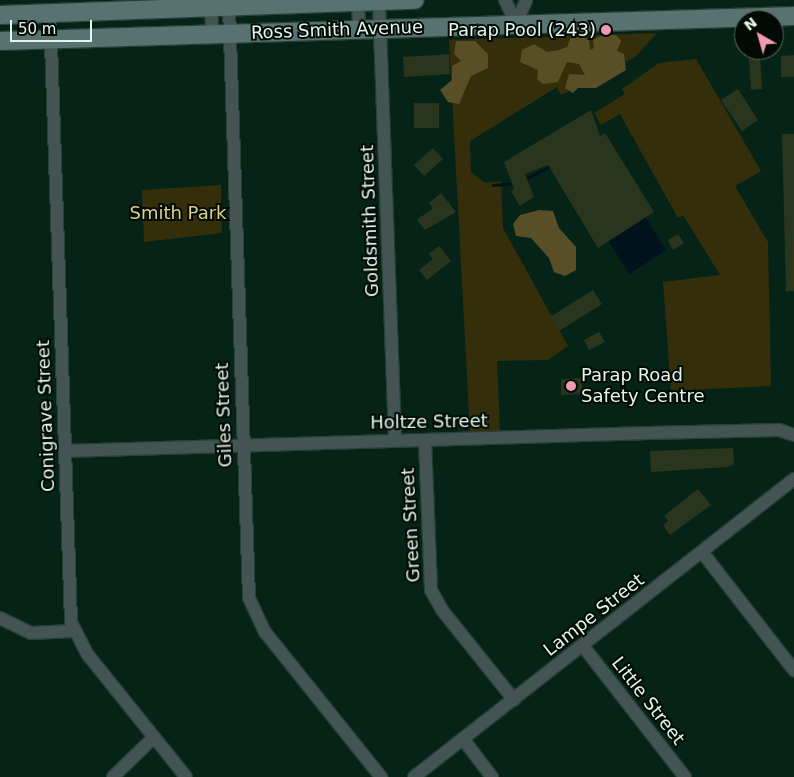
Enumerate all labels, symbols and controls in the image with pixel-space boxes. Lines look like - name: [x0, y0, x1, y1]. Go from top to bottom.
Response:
- scale bar: [12, 10, 95, 42]
- north arrow: [734, 10, 784, 60]
- text: N: [741, 14, 760, 34]
- street label: Ross Smith Avenue: [251, 16, 423, 44]
- place label: Parap Pool (243): [448, 19, 596, 41]
- text: 50 m: [18, 20, 56, 38]
- marker: Parap Pool (243): [600, 24, 612, 36]
- street label: Goldsmith Street: [357, 145, 383, 297]
- park label: Smith Park: [129, 202, 227, 224]
- street label: Conigrave Street: [33, 340, 59, 492]
- street label: Giles Street: [211, 362, 237, 468]
- place label: Parap Road Safety Centre: [581, 365, 704, 408]
- marker: Parap Road Safety Centre: [565, 380, 577, 392]
- street label: Holtze Street: [370, 410, 488, 434]
- street label: Green Street: [397, 467, 425, 583]
- street label: Lampe Street: [539, 569, 649, 661]
- street label: Little Street: [607, 653, 689, 749]

